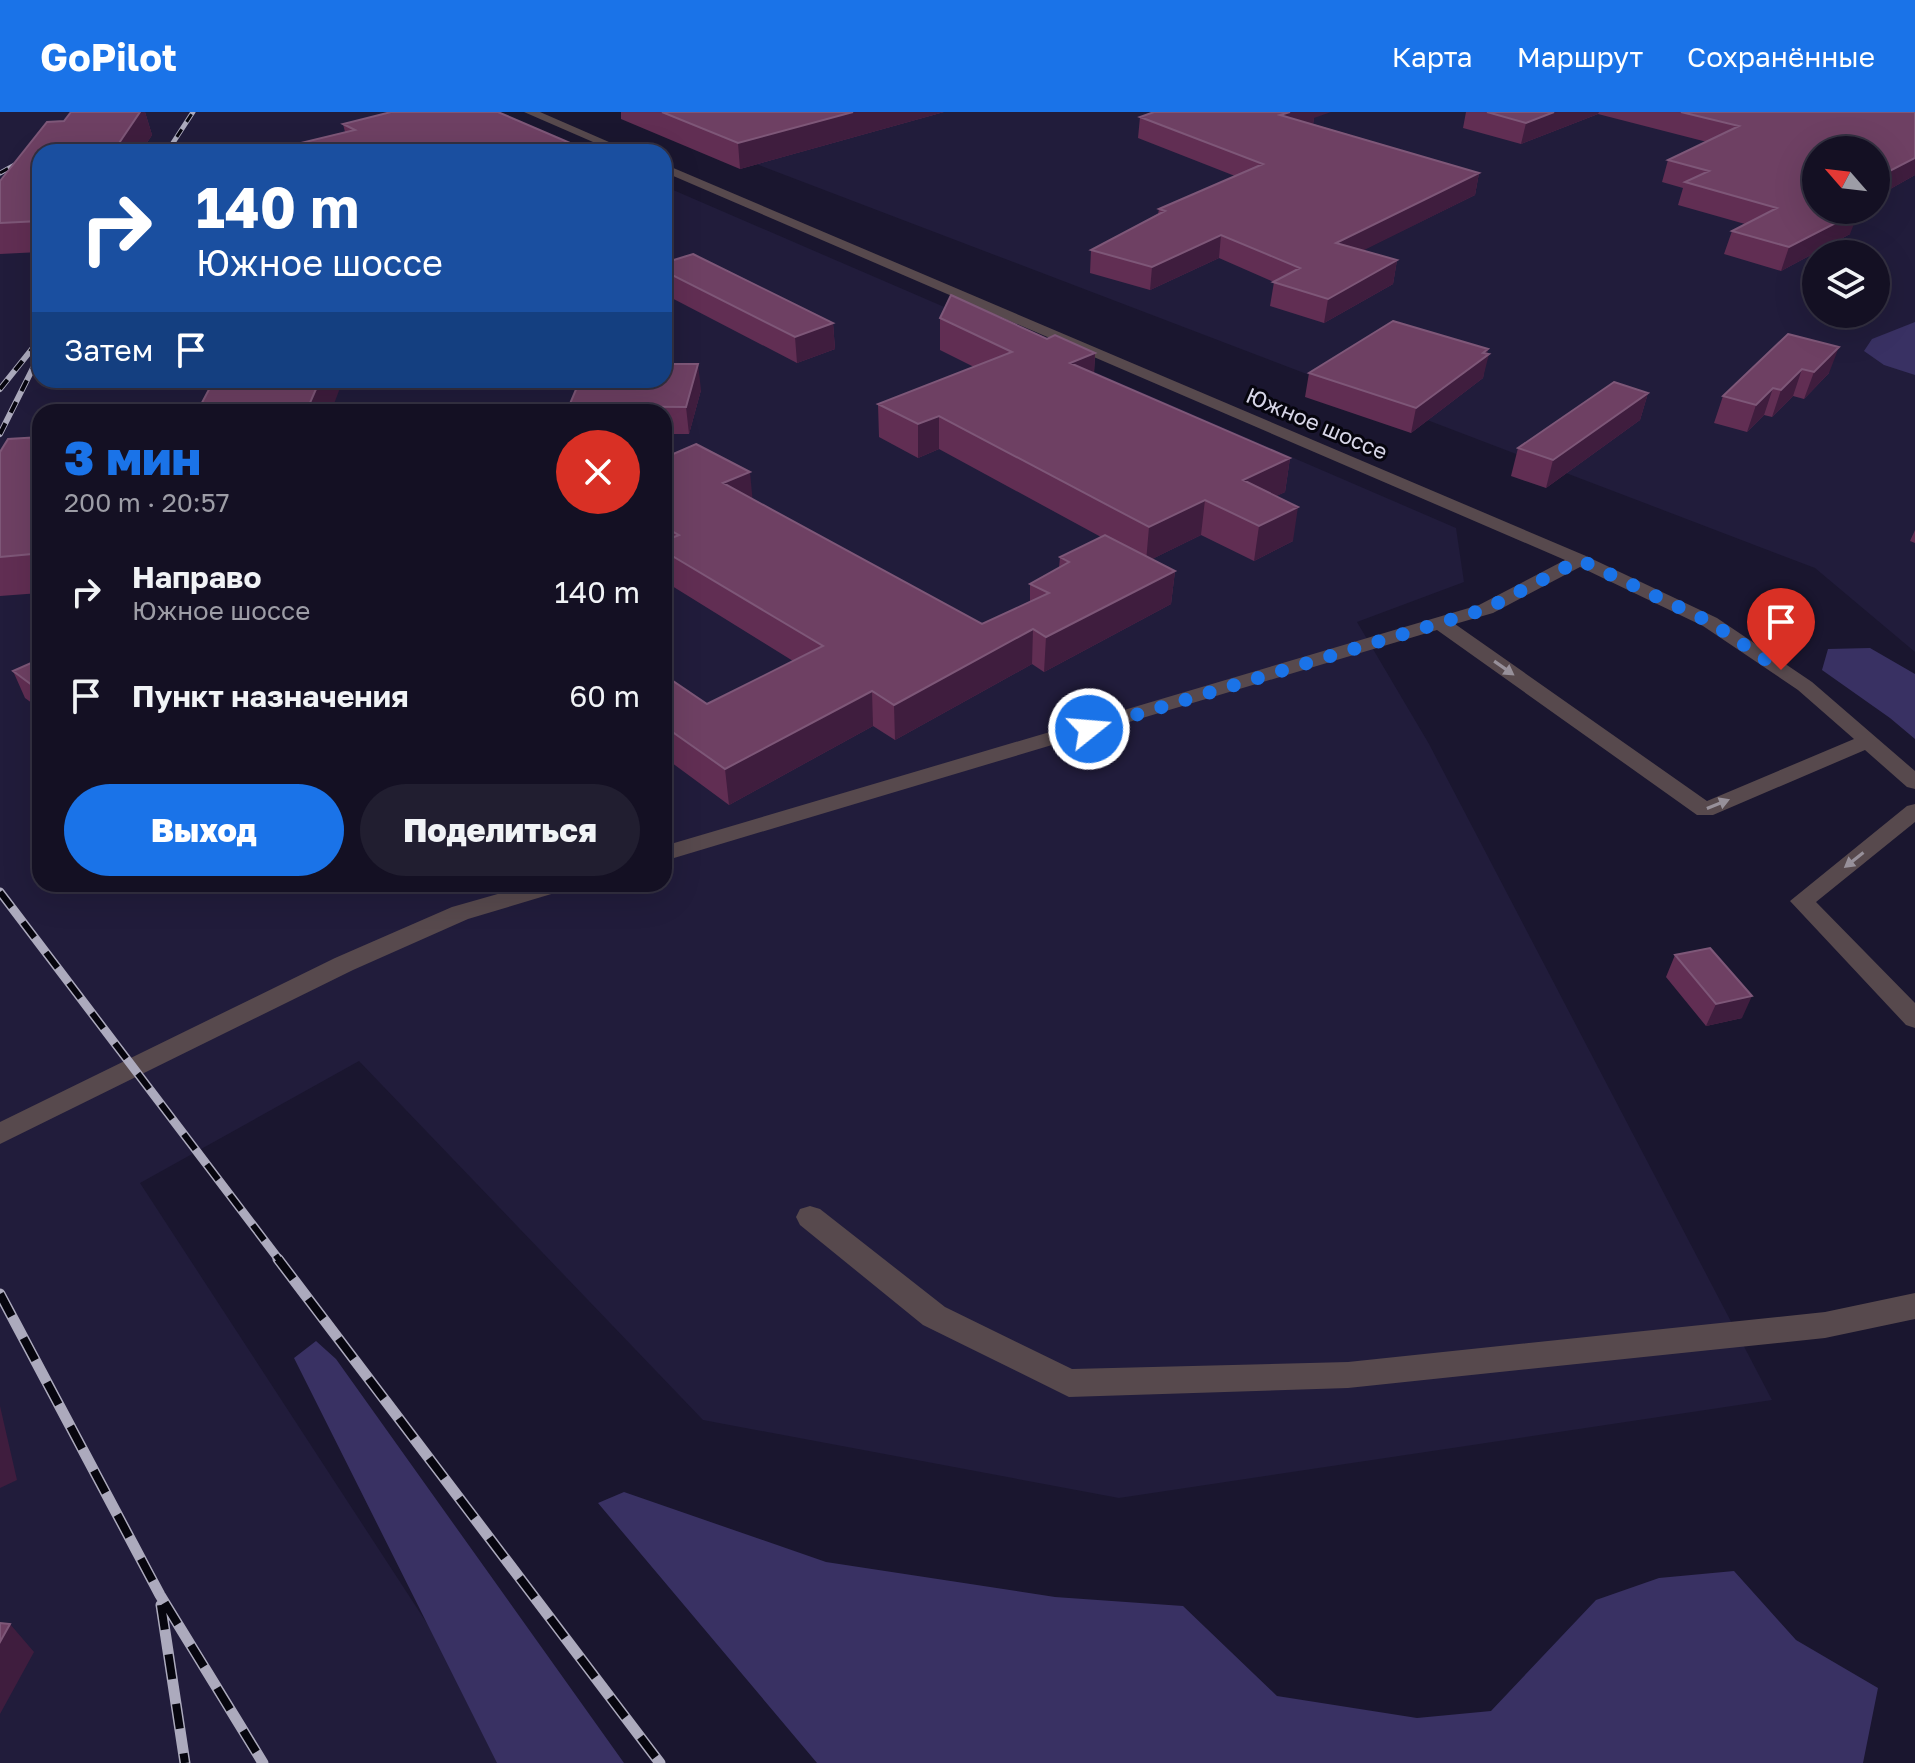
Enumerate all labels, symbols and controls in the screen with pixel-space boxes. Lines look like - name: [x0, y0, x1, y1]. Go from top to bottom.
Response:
- text: GoPilot: [40, 34, 177, 79]
- text: Карта: [1392, 40, 1473, 73]
- text: Маршрут: [1517, 40, 1643, 73]
- text: Сохранённые: [1687, 40, 1875, 73]
- north arrow: [1802, 136, 1890, 224]
- map controls: [1802, 136, 1890, 328]
- text: 140 m: [196, 173, 359, 240]
- icon: right: [64, 176, 168, 280]
- button: layers: [1802, 240, 1890, 328]
- text: Южное шоссе: [196, 241, 443, 284]
- icon: arrive: [169, 328, 213, 372]
- text: Затем: [64, 332, 153, 368]
- street label: Южное шоссе: [1242, 381, 1392, 465]
- text: 3 мин: [64, 428, 201, 486]
- button: close: [556, 430, 640, 514]
- text: 200 m · 20:57: [64, 487, 230, 518]
- text: Направо: [132, 559, 261, 595]
- icon: right: [64, 570, 108, 614]
- text: 140 m: [555, 574, 640, 610]
- pin: [1747, 588, 1815, 670]
- text: Южное шоссе: [132, 595, 310, 626]
- icon: arrive: [1759, 600, 1803, 644]
- one-way arrow: [1493, 660, 1514, 675]
- icon: arrive: [64, 674, 108, 718]
- text: Пункт назначения: [132, 678, 409, 714]
- text: 60 m: [569, 678, 640, 714]
- position arrow: [1047, 687, 1131, 771]
- button: Выход: [64, 784, 344, 876]
- button: Поделиться: [360, 784, 640, 876]
- one-way arrow: [1706, 797, 1730, 810]
- one-way arrow: [1844, 851, 1864, 867]

